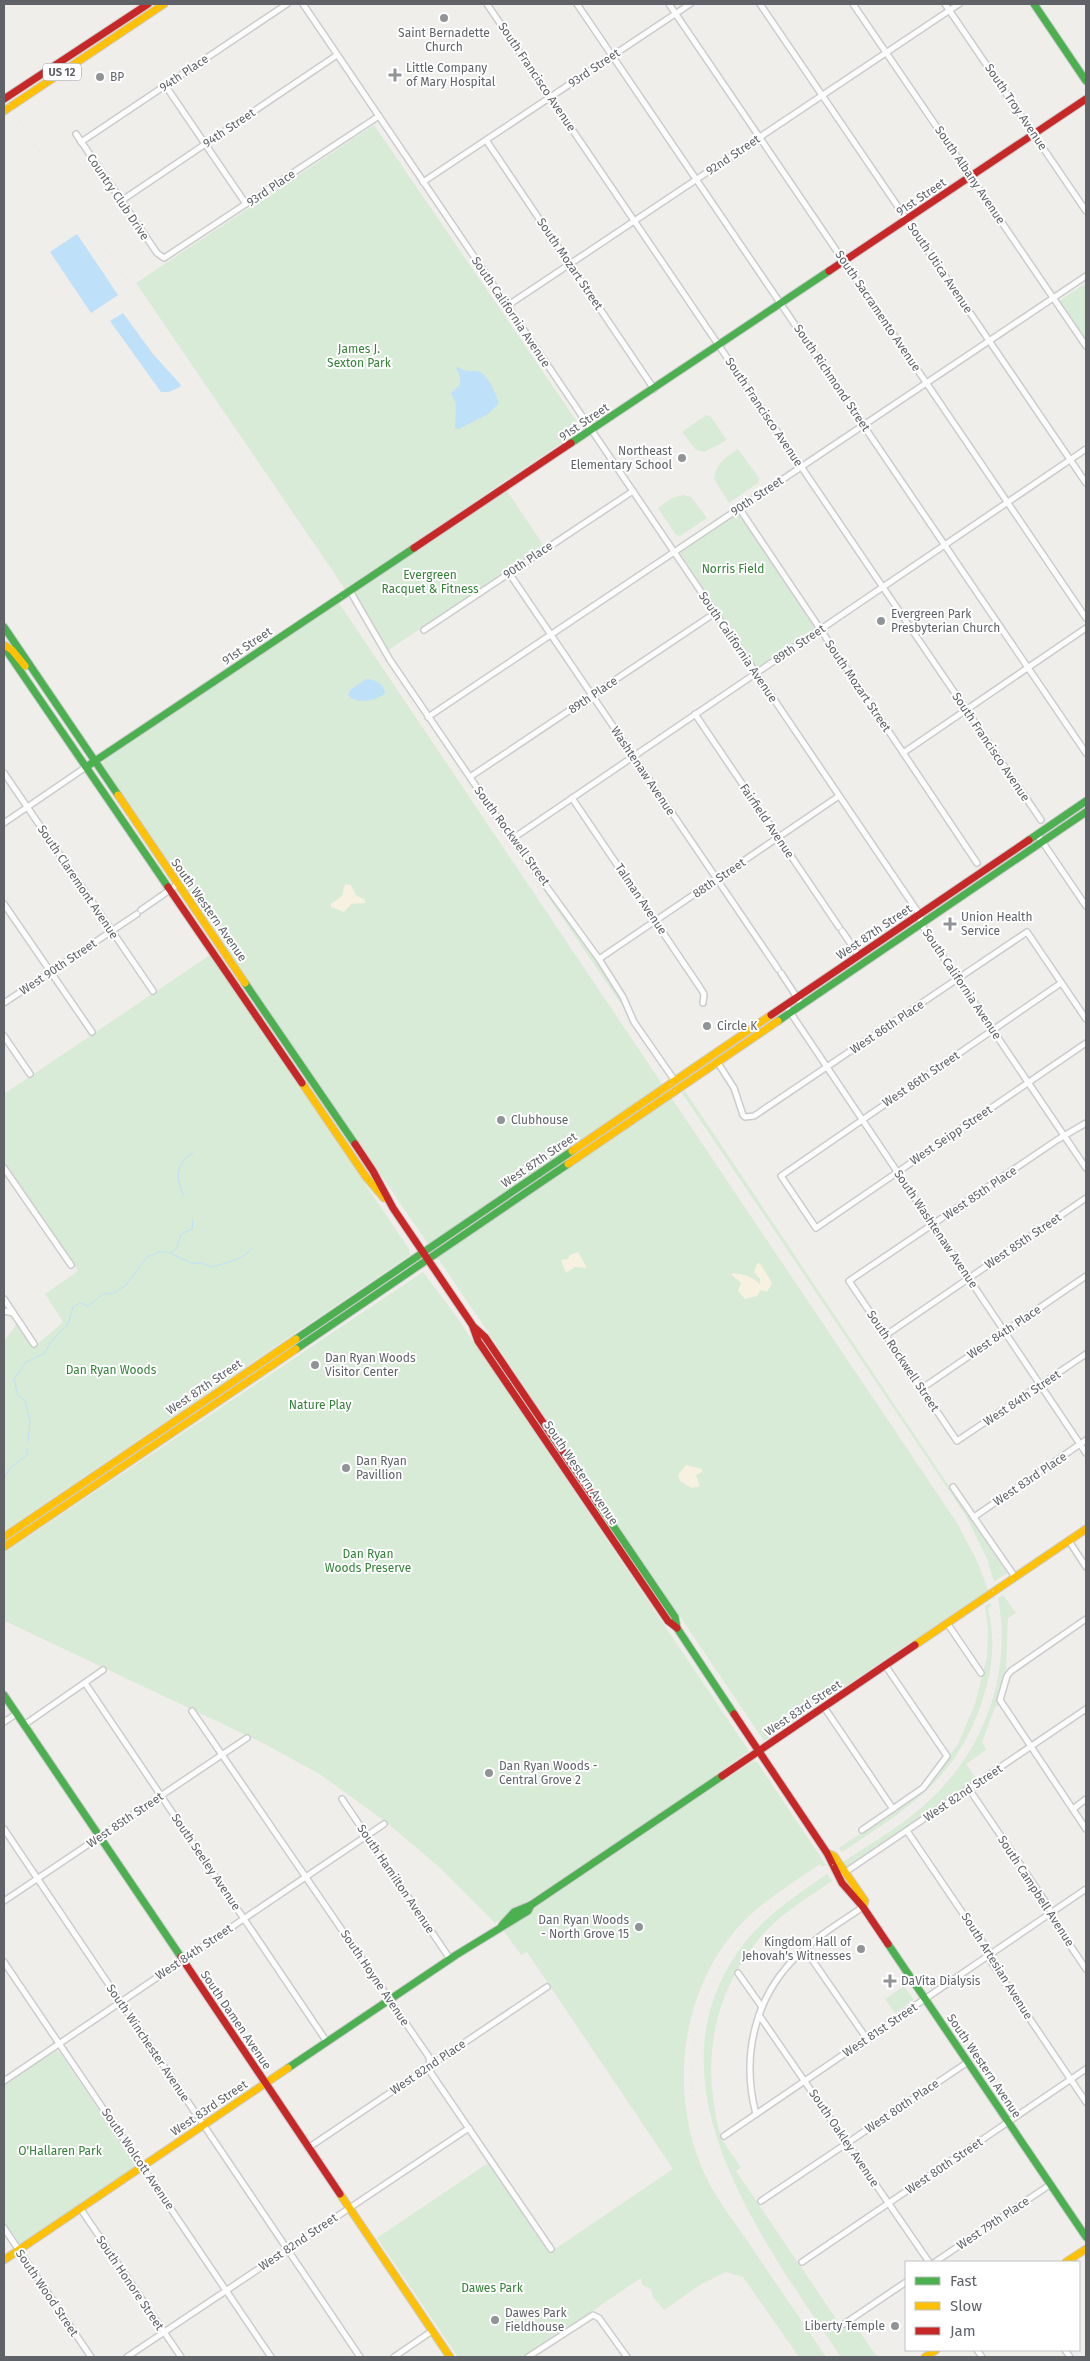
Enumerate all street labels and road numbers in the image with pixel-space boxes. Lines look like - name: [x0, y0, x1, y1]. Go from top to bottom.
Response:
- street label: South Francisco Avenue: [495, 20, 579, 134]
- street label: 93rd Street: [566, 45, 623, 90]
- street label: 94th Place: [157, 52, 211, 94]
- street label: South Troy Avenue: [982, 61, 1050, 153]
- road number: US 12: [43, 64, 81, 80]
- street label: 94th Street: [200, 105, 258, 150]
- street label: South Albany Avenue: [932, 123, 1008, 227]
- street label: 92nd Street: [703, 132, 763, 178]
- street label: Country Club Drive: [84, 151, 152, 243]
- street label: 93rd Place: [244, 167, 298, 209]
- street label: 91st Street: [893, 175, 949, 219]
- street label: South Mozart Street: [534, 215, 606, 313]
- street label: South Utica Avenue: [905, 220, 975, 316]
- street label: South Sacramento Avenue: [832, 248, 924, 374]
- street label: South California Avenue: [469, 254, 553, 370]
- street label: South Richmond Street: [791, 322, 873, 435]
- street label: South Francisco Avenue: [722, 355, 806, 469]
- street label: 91st Street: [556, 400, 612, 444]
- street label: 90th Street: [728, 473, 786, 519]
- street label: 90th Place: [501, 538, 555, 582]
- street label: South California Avenue: [696, 589, 780, 705]
- street label: 89th Street: [770, 621, 828, 667]
- street label: 91st Street: [219, 624, 275, 668]
- street label: South Mozart Street: [822, 637, 894, 735]
- street label: 89th Place: [566, 674, 620, 716]
- street label: South Francisco Avenue: [949, 690, 1033, 804]
- street label: Washtenaw Avenue: [608, 724, 678, 818]
- street label: Fairfield Avenue: [737, 781, 797, 861]
- street label: South Rockwell Street: [471, 784, 553, 889]
- street label: South Claremont Avenue: [35, 822, 121, 942]
- street label: 88th Street: [690, 855, 748, 901]
- street label: South Western Avenue: [168, 856, 250, 964]
- street label: Talman Avenue: [612, 861, 670, 937]
- street label: West 87th Street: [833, 901, 915, 962]
- street label: South California Avenue: [920, 926, 1004, 1042]
- street label: West 90th Street: [17, 936, 100, 998]
- street label: West 86th Place: [847, 997, 927, 1057]
- street label: West 86th Street: [880, 1048, 963, 1110]
- street label: West Seipp Street: [907, 1102, 995, 1168]
- street label: West 87th Street: [498, 1129, 580, 1190]
- street label: West 85th Place: [941, 1163, 1019, 1223]
- street label: South Washtenaw Avenue: [891, 1167, 981, 1291]
- street label: West 85th Street: [982, 1210, 1064, 1272]
- street label: West 84th Place: [964, 1302, 1044, 1362]
- street label: South Rockwell Street: [864, 1308, 942, 1415]
- street label: West 87th Street: [163, 1356, 245, 1417]
- street label: West 84th Street: [981, 1367, 1064, 1429]
- street label: South Western Avenue: [541, 1418, 621, 1528]
- street label: West 83rd Place: [991, 1449, 1069, 1509]
- street label: West 83rd Street: [762, 1677, 844, 1739]
- street label: West 82nd Street: [921, 1761, 1006, 1824]
- street label: West 85th Street: [84, 1789, 166, 1851]
- street label: South Seeley Avenue: [168, 1811, 244, 1913]
- street label: South Hamilton Avenue: [354, 1822, 438, 1936]
- street label: South Campbell Avenue: [995, 1833, 1077, 1949]
- street label: South Artesian Avenue: [959, 1910, 1035, 2022]
- street label: West 84th Street: [153, 1921, 236, 1983]
- street label: South Hoyne Avenue: [338, 1927, 412, 2029]
- street label: South Damen Avenue: [198, 1968, 274, 2072]
- street label: South Winchester Avenue: [103, 1982, 193, 2104]
- street label: West 81st Street: [840, 2000, 920, 2060]
- street label: South Western Avenue: [944, 2011, 1024, 2121]
- street label: West 82nd Place: [388, 2037, 468, 2097]
- street label: West 80th Place: [862, 2076, 942, 2136]
- street label: West 83rd Street: [168, 2077, 250, 2139]
- street label: South Oakley Avenue: [806, 2087, 882, 2189]
- street label: South Wolcott Avenue: [99, 2106, 177, 2212]
- street label: West 80th Street: [903, 2135, 986, 2197]
- street label: West 79th Place: [954, 2194, 1032, 2252]
- street label: West 82nd Street: [256, 2210, 341, 2273]
- street label: South Honore Street: [93, 2233, 167, 2333]
- street label: South Wood Street: [13, 2247, 82, 2340]

